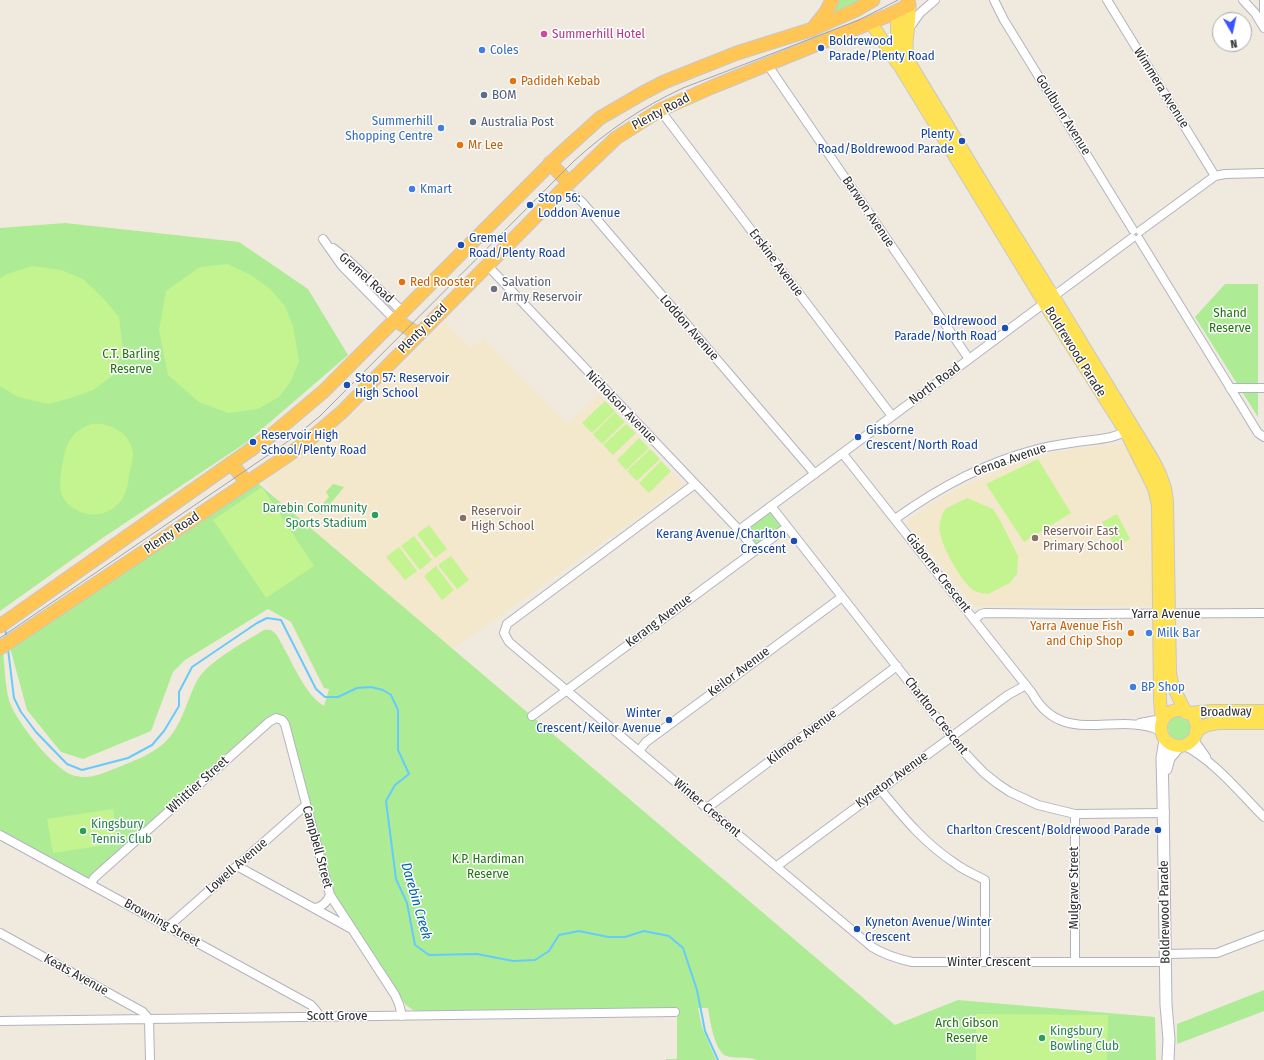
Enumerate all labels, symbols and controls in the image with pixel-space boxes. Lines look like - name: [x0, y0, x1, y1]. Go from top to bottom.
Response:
- north arrow: [1212, 12, 1252, 52]
- place label: Summerhill Hotel: [552, 26, 645, 42]
- marker: Summerhill Hotel: [539, 29, 549, 39]
- place label: Boldrewood Parade/Plenty Road: [829, 33, 935, 64]
- text: N: [1230, 36, 1238, 50]
- place label: Coles: [490, 42, 519, 58]
- marker: Boldrewood Parade/Plenty Road: [816, 43, 826, 53]
- marker: Coles: [477, 45, 487, 55]
- street label: Wimmera Avenue: [1130, 45, 1192, 131]
- street label: Goulburn Avenue: [1032, 72, 1094, 158]
- place label: Padideh Kebab: [521, 73, 600, 89]
- marker: Padideh Kebab: [508, 76, 518, 86]
- place label: BOM: [492, 87, 516, 103]
- marker: BOM: [479, 90, 489, 100]
- street label: Plenty Road: [629, 90, 693, 134]
- place label: Summerhill Shopping Centre: [345, 113, 433, 144]
- place label: Australia Post: [481, 114, 554, 130]
- marker: Australia Post: [468, 117, 478, 127]
- marker: Summerhill Shopping Centre: [436, 123, 446, 133]
- place label: Plenty Road/Boldrewood Parade: [817, 126, 954, 157]
- marker: Plenty Road/Boldrewood Parade: [957, 136, 967, 146]
- place label: Mr Lee: [468, 137, 503, 153]
- marker: Mr Lee: [455, 140, 465, 150]
- street label: Barwon Avenue: [839, 174, 897, 250]
- place label: Kmart: [420, 181, 452, 197]
- marker: Kmart: [407, 184, 417, 194]
- place label: Stop 56: Loddon Avenue: [538, 190, 620, 221]
- marker: Stop 56: Loddon Avenue: [525, 200, 535, 210]
- street label: Erskine Avenue: [746, 226, 806, 300]
- place label: Gremel Road/Plenty Road: [469, 230, 565, 261]
- marker: Gremel Road/Plenty Road: [456, 240, 466, 250]
- street label: Gremel Road: [336, 249, 396, 307]
- place label: Red Rooster: [410, 274, 474, 290]
- place label: Salvation Army Reservoir: [502, 274, 582, 305]
- marker: Red Rooster: [397, 277, 407, 287]
- marker: Salvation Army Reservoir: [489, 284, 499, 294]
- street label: Loddon Avenue: [656, 292, 722, 364]
- street label: Plenty Road: [395, 301, 451, 357]
- street label: Boldrewood Parade: [1041, 304, 1109, 400]
- park label: Shand Reserve: [1209, 305, 1251, 336]
- place label: Boldrewood Parade/North Road: [894, 313, 997, 344]
- marker: Boldrewood Parade/North Road: [1000, 323, 1010, 333]
- park label: C.T. Barling Reserve: [102, 346, 160, 377]
- street label: North Road: [906, 360, 964, 408]
- street label: Nicholson Avenue: [582, 367, 660, 447]
- place label: Stop 57: Reservoir High School: [355, 370, 449, 401]
- marker: Stop 57: Reservoir High School: [342, 380, 352, 390]
- place label: Gisborne Crescent/North Road: [866, 422, 978, 453]
- place label: Reservoir High School/Plenty Road: [261, 427, 366, 458]
- marker: Gisborne Crescent/North Road: [853, 432, 863, 442]
- marker: Reservoir High School/Plenty Road: [248, 437, 258, 447]
- street label: Genoa Avenue: [972, 440, 1048, 480]
- place label: Darebin Community Sports Stadium: [262, 500, 367, 531]
- place label: Reservoir High School: [471, 503, 534, 534]
- street label: Plenty Road: [141, 509, 203, 557]
- marker: Darebin Community Sports Stadium: [370, 510, 380, 520]
- marker: Reservoir High School: [458, 513, 468, 523]
- place label: Reservoir East Primary School: [1043, 523, 1123, 554]
- place label: Kerang Avenue/Charlton Crescent: [656, 526, 786, 557]
- street label: Gisborne Crescent: [902, 530, 974, 616]
- marker: Reservoir East Primary School: [1030, 533, 1040, 543]
- marker: Kerang Avenue/Charlton Crescent: [789, 536, 799, 546]
- street label: Kerang Avenue: [623, 591, 695, 651]
- street label: Yarra Avenue: [1132, 606, 1200, 622]
- place label: Yarra Avenue Fish and Chip Shop: [1030, 618, 1123, 649]
- place label: Milk Bar: [1157, 625, 1200, 641]
- marker: Yarra Avenue Fish and Chip Shop: [1126, 628, 1136, 638]
- marker: Milk Bar: [1144, 628, 1154, 638]
- street label: Keilor Avenue: [705, 644, 773, 700]
- street label: Charlton Crescent: [901, 674, 971, 758]
- place label: BP Shop: [1141, 679, 1185, 695]
- marker: BP Shop: [1128, 682, 1138, 692]
- street label: Broadway: [1200, 704, 1252, 720]
- place label: Winter Crescent/Keilor Avenue: [536, 705, 661, 736]
- street label: Kilmore Avenue: [764, 706, 840, 768]
- marker: Winter Crescent/Keilor Avenue: [664, 715, 674, 725]
- street label: Kyneton Avenue: [853, 749, 931, 811]
- street label: Whittier Street: [164, 753, 232, 817]
- street label: Winter Crescent: [670, 775, 744, 841]
- street label: Campbell Street: [298, 804, 336, 890]
- place label: Kingsbury Tennis Club: [91, 816, 152, 847]
- place label: Charlton Crescent/Boldrewood Parade: [947, 822, 1150, 838]
- marker: Charlton Crescent/Boldrewood Parade: [1153, 825, 1163, 835]
- marker: Kingsbury Tennis Club: [78, 826, 88, 836]
- street label: Lowell Avenue: [203, 835, 271, 897]
- street label: Mulgrave Street: [1066, 846, 1082, 930]
- park label: K.P. Hardiman Reserve: [452, 851, 524, 882]
- water label: Darebin Creek: [397, 860, 435, 942]
- street label: Boldrewood Parade: [1156, 860, 1174, 964]
- street label: Browning Street: [121, 896, 203, 950]
- place label: Kyneton Avenue/Winter Crescent: [865, 914, 992, 945]
- marker: Kyneton Avenue/Winter Crescent: [852, 924, 862, 934]
- street label: Keats Avenue: [41, 951, 111, 999]
- street label: Winter Crescent: [947, 954, 1031, 970]
- street label: Scott Grove: [307, 1008, 367, 1024]
- park label: Arch Gibson Reserve: [935, 1015, 999, 1046]
- place label: Kingsbury Bowling Club: [1050, 1023, 1119, 1054]
- marker: Kingsbury Bowling Club: [1037, 1033, 1047, 1043]

